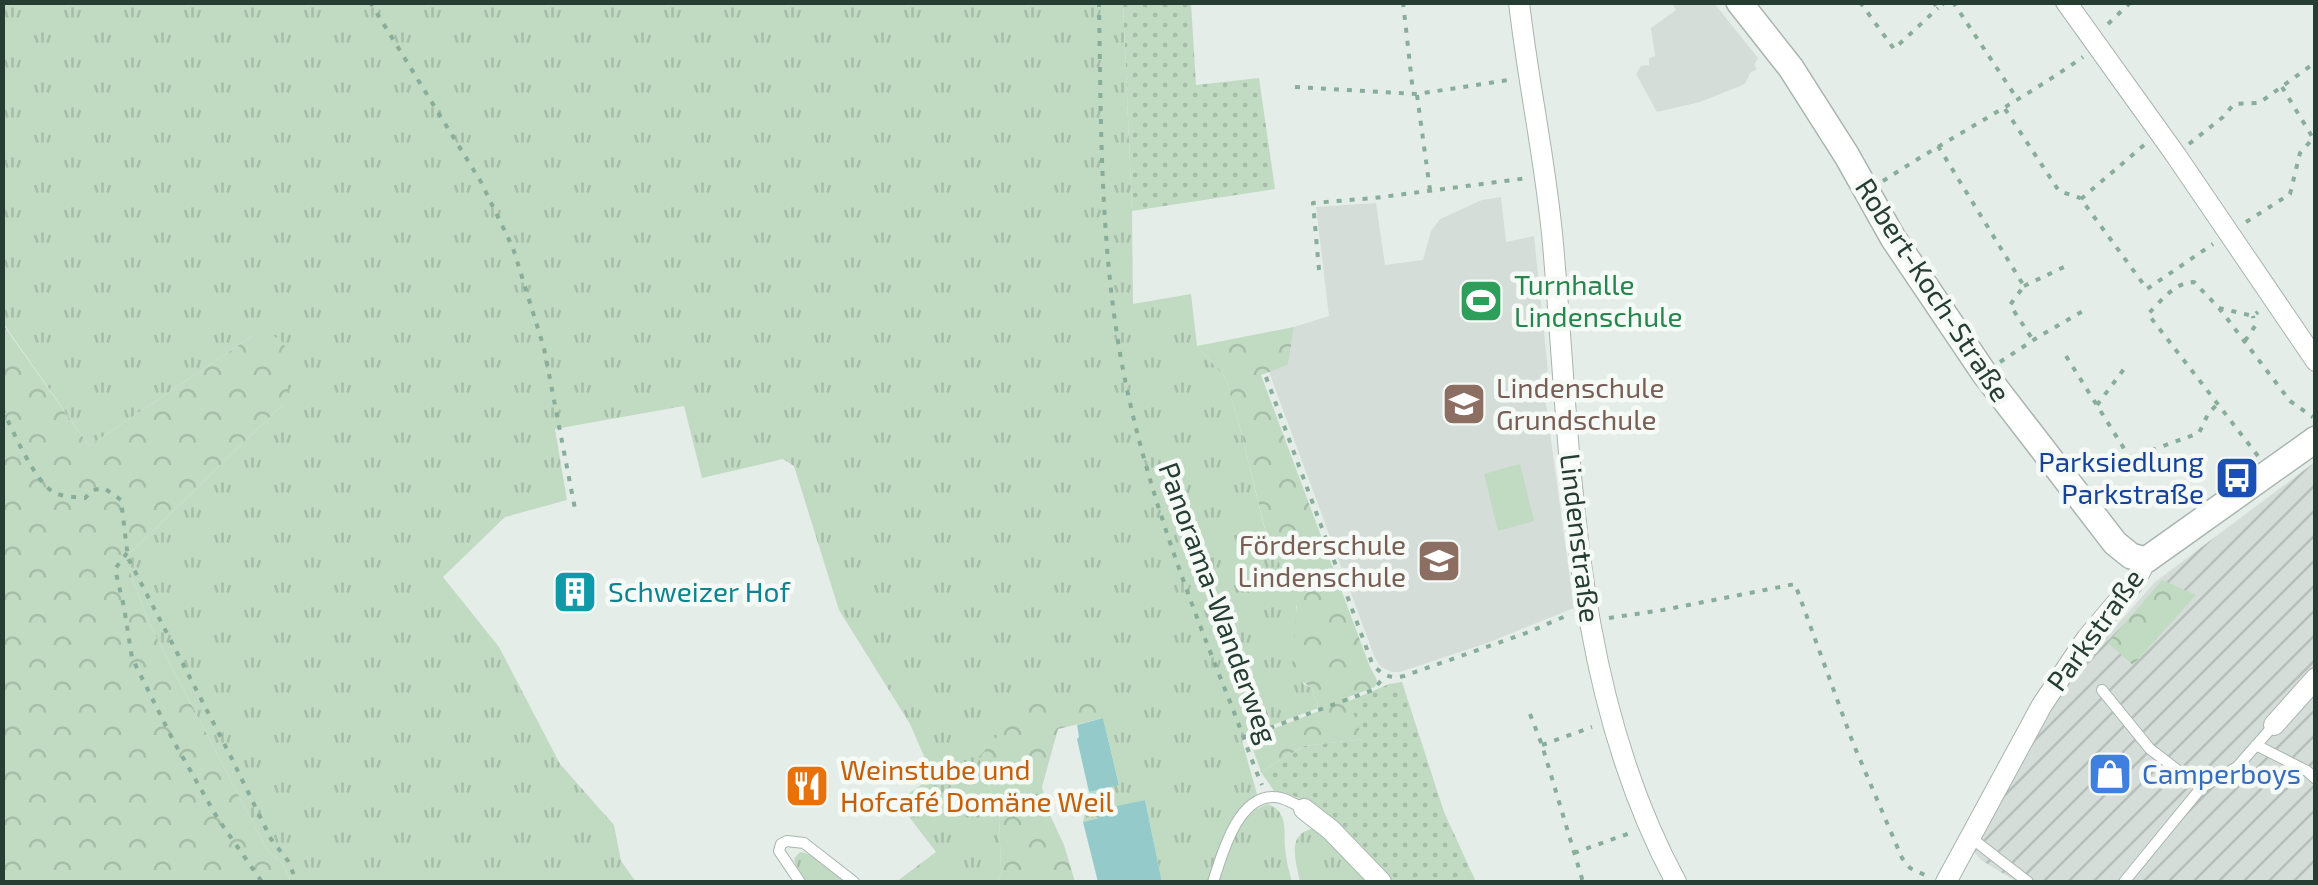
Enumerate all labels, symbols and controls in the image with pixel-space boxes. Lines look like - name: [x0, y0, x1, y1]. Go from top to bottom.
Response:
- street label: Robert-Koch-Straße: [1849, 171, 2019, 408]
- place label: Turnhalle Lindenschule: [1514, 267, 1682, 333]
- sports icon: Turnhalle Lindenschule: [1458, 278, 1504, 324]
- place label: Lindenschule Grundschule: [1496, 370, 1664, 436]
- school or university icon: Lindenschule Grundschule: [1441, 381, 1487, 427]
- place label: Parksiedlung Parkstraße: [2038, 444, 2204, 510]
- street label: Lindenstraße: [1554, 451, 1608, 625]
- bus stop icon: Parksiedlung Parkstraße: [2214, 455, 2260, 501]
- street label: Panorama-Wanderweg: [1152, 458, 1286, 748]
- place label: Förderschule Lindenschule: [1238, 527, 1406, 593]
- school or university icon: Förderschule Lindenschule: [1416, 538, 1462, 584]
- street label: Parkstraße: [2038, 562, 2150, 697]
- building icon: Schweizer Hof: [552, 569, 598, 615]
- place label: Schweizer Hof: [608, 574, 791, 608]
- shop icon: Camperboys: [2087, 751, 2133, 797]
- place label: Weinstube und Hofcafé Domäne Weil: [840, 752, 1114, 818]
- place label: Camperboys: [2142, 756, 2301, 790]
- restaurant icon: Weinstube und Hofcafé Domäne Weil: [784, 763, 830, 809]

